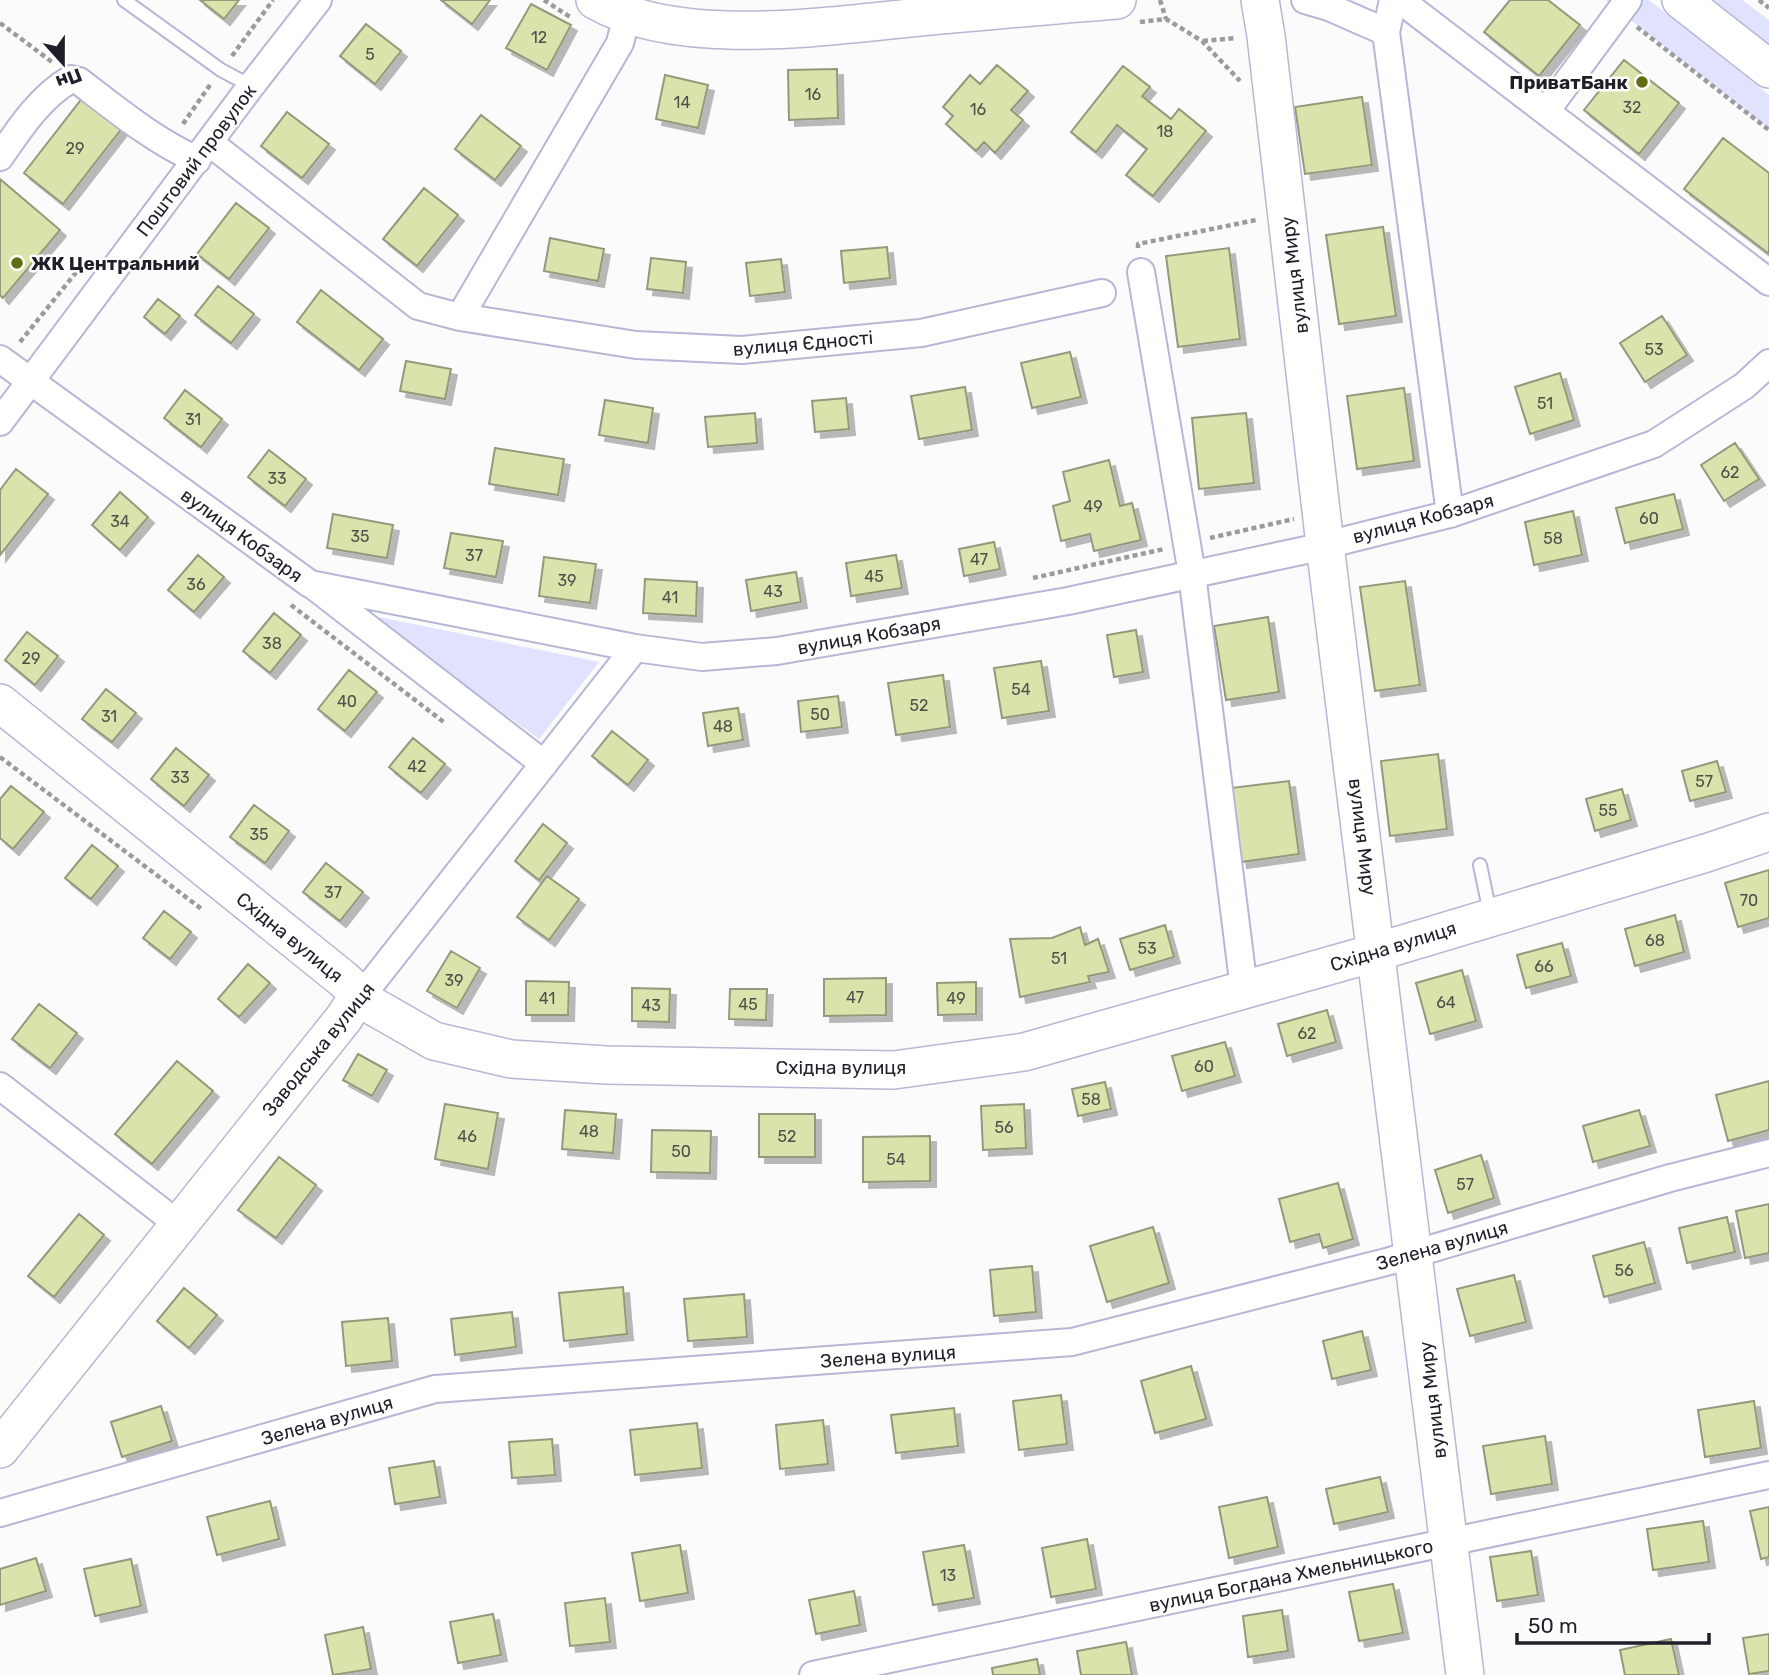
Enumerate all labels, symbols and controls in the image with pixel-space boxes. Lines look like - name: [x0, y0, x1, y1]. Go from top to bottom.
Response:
- north arrow: [28, 28, 98, 98]
- house number: 12: [531, 28, 547, 47]
- house number: 5: [365, 45, 375, 64]
- text: Пн: [53, 63, 85, 94]
- place label: ПриватБанк: [1509, 71, 1628, 94]
- marker: ПриватБанк: [1634, 74, 1650, 90]
- street label: Поштовий провулок: [132, 80, 261, 241]
- house number: 16: [805, 85, 822, 104]
- house number: 14: [674, 93, 690, 112]
- house number: 32: [1622, 98, 1642, 117]
- house number: 16: [970, 100, 987, 119]
- house number: 18: [1156, 122, 1174, 141]
- house number: 29: [66, 139, 84, 158]
- street label: вулиця Миру: [1276, 215, 1313, 335]
- place label: ЖК Центральний: [31, 252, 199, 275]
- marker: ЖК Центральний: [9, 255, 25, 271]
- street label: вулиця Єдності: [732, 326, 874, 361]
- house number: 53: [1644, 340, 1664, 359]
- house number: 51: [1537, 394, 1553, 413]
- house number: 31: [185, 410, 201, 429]
- house number: 62: [1720, 463, 1740, 482]
- house number: 33: [267, 469, 287, 488]
- street label: вулиця Кобзаря: [176, 483, 307, 587]
- street label: вулиця Кобзаря: [1350, 489, 1496, 548]
- house number: 49: [1083, 497, 1103, 516]
- house number: 60: [1639, 509, 1659, 528]
- house number: 34: [110, 512, 130, 531]
- house number: 35: [350, 527, 370, 546]
- house number: 58: [1543, 529, 1563, 548]
- house number: 37: [465, 546, 483, 565]
- house number: 47: [970, 550, 988, 569]
- house number: 45: [864, 567, 884, 586]
- house number: 39: [557, 571, 577, 590]
- house number: 36: [186, 575, 206, 594]
- house number: 43: [763, 582, 783, 601]
- house number: 41: [662, 588, 678, 607]
- street label: вулиця Кобзаря: [796, 612, 943, 659]
- house number: 38: [262, 634, 282, 653]
- house number: 29: [22, 649, 40, 668]
- house number: 54: [1011, 680, 1031, 699]
- house number: 40: [337, 692, 357, 711]
- house number: 52: [910, 696, 928, 715]
- house number: 50: [810, 705, 830, 724]
- house number: 31: [101, 707, 117, 726]
- house number: 48: [713, 717, 733, 736]
- house number: 42: [407, 757, 427, 776]
- house number: 33: [170, 768, 190, 787]
- house number: 57: [1695, 772, 1713, 791]
- street label: вулиця Миру: [1344, 777, 1381, 897]
- house number: 55: [1598, 801, 1618, 820]
- house number: 35: [249, 825, 269, 844]
- house number: 37: [324, 883, 342, 902]
- street label: Східна вулиця: [232, 887, 348, 987]
- house number: 70: [1740, 891, 1758, 910]
- street label: Східна вулиця: [1327, 916, 1459, 977]
- house number: 68: [1645, 931, 1665, 950]
- house number: 53: [1137, 939, 1157, 958]
- house number: 51: [1051, 949, 1067, 968]
- house number: 66: [1534, 957, 1554, 976]
- house number: 39: [444, 971, 464, 990]
- street label: Заводська вулиця: [257, 978, 379, 1121]
- house number: 47: [846, 988, 864, 1007]
- house number: 41: [539, 989, 555, 1008]
- house number: 49: [946, 989, 966, 1008]
- house number: 64: [1436, 993, 1456, 1012]
- house number: 45: [738, 995, 758, 1014]
- house number: 43: [641, 996, 661, 1015]
- house number: 62: [1297, 1024, 1317, 1043]
- street label: Східна вулиця: [776, 1056, 906, 1079]
- house number: 60: [1194, 1057, 1214, 1076]
- house number: 58: [1081, 1090, 1101, 1109]
- house number: 56: [994, 1118, 1014, 1137]
- house number: 48: [579, 1122, 599, 1141]
- house number: 46: [457, 1127, 477, 1146]
- house number: 52: [778, 1127, 796, 1146]
- house number: 50: [671, 1142, 691, 1161]
- house number: 54: [886, 1150, 906, 1169]
- house number: 57: [1456, 1175, 1474, 1194]
- street label: Зелена вулиця: [1374, 1216, 1511, 1275]
- house number: 56: [1614, 1261, 1634, 1280]
- street label: Зелена вулиця: [819, 1340, 957, 1373]
- street label: вулиця Миру: [1414, 1340, 1451, 1460]
- street label: Зелена вулиця: [259, 1391, 396, 1450]
- street label: вулиця Богдана Хмельницького: [1147, 1534, 1435, 1617]
- house number: 13: [940, 1566, 956, 1585]
- scale bar: [1517, 1602, 1710, 1646]
- text: 50 m: [1528, 1613, 1578, 1638]

